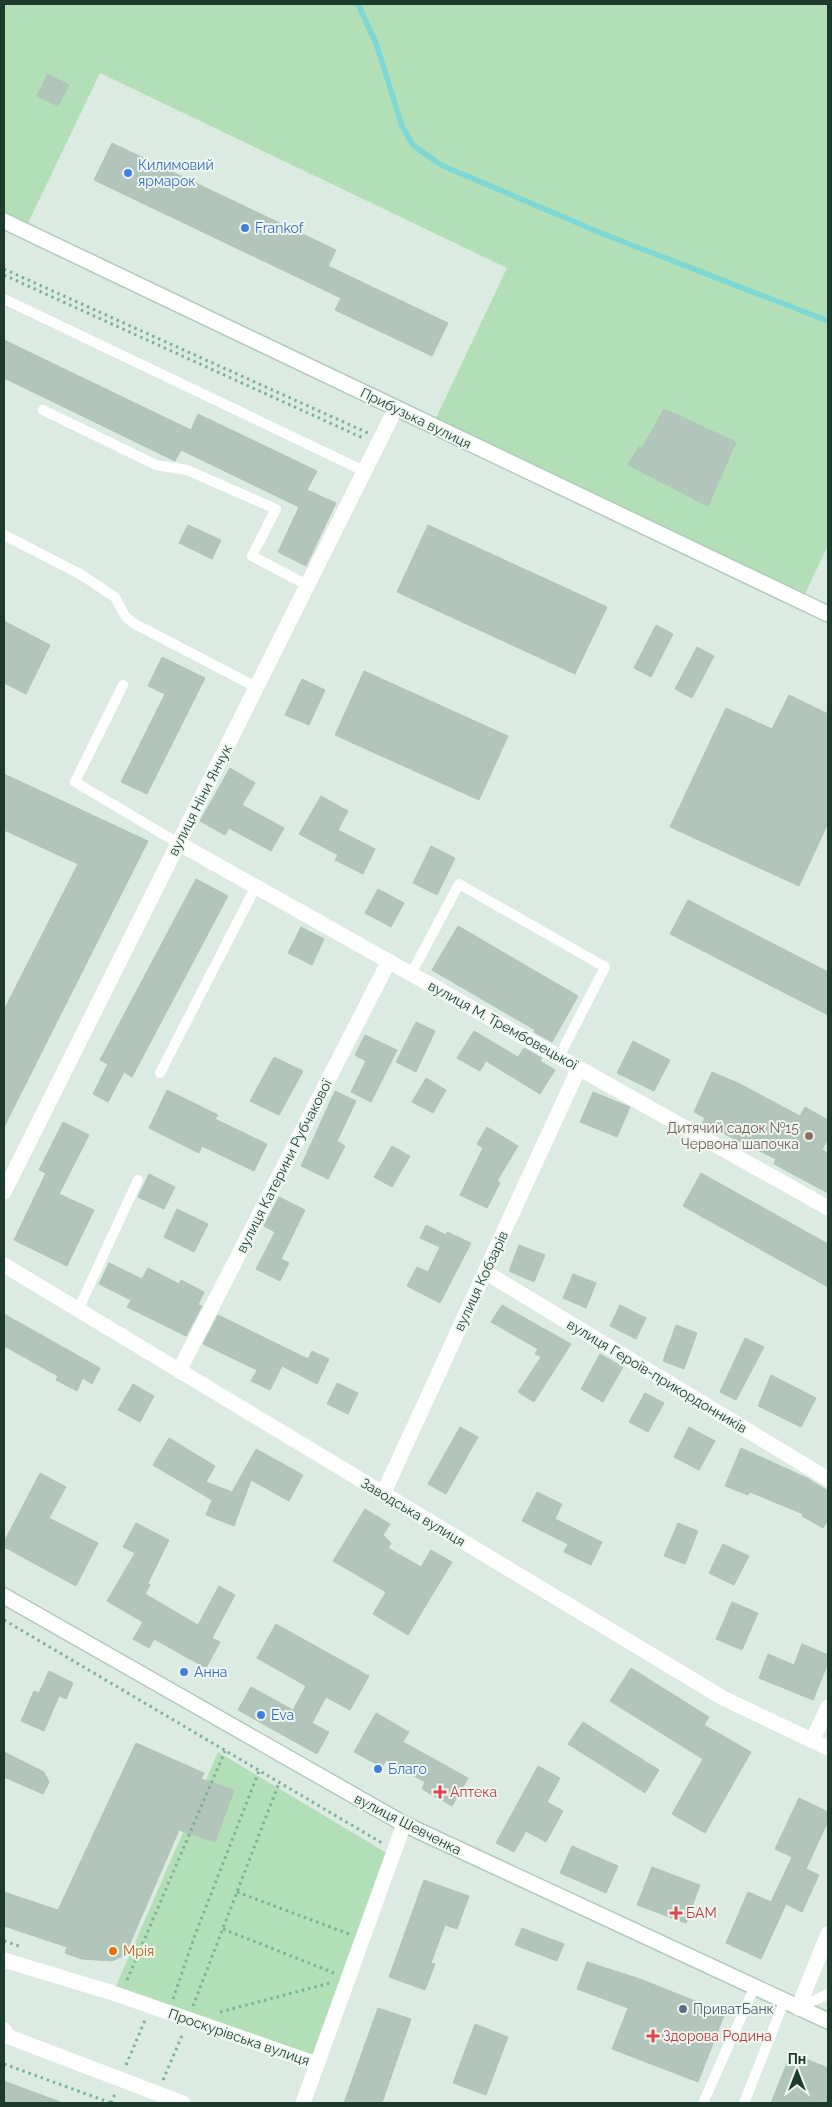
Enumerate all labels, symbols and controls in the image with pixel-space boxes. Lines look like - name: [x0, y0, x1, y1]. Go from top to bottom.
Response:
- place label: Килимовий ярмарок: [138, 157, 214, 189]
- marker: Килимовий ярмарок: [122, 167, 134, 179]
- place label: Frankof: [255, 220, 305, 236]
- marker: Frankof: [239, 222, 251, 234]
- street label: Прибузька вулиця: [358, 384, 474, 452]
- street label: вулиця Ніни Янчук: [165, 742, 235, 858]
- street label: вулиця М. Трембовецької: [426, 977, 580, 1073]
- street label: вулиця Катерини Рубчакової: [233, 1077, 335, 1255]
- place label: Дитячий садок №15 Червона шапочка: [667, 1120, 799, 1152]
- marker: Дитячий садок №15 Червона шапочка: [803, 1130, 815, 1142]
- street label: вулиця Кобзарів: [451, 1228, 511, 1334]
- street label: вулиця Героїв-прикордонників: [564, 1316, 750, 1436]
- street label: Заводська вулиця: [358, 1475, 468, 1549]
- place label: Анна: [194, 1664, 227, 1680]
- marker: Анна: [178, 1666, 190, 1678]
- place label: Eva: [271, 1707, 294, 1723]
- marker: Eva: [255, 1709, 267, 1721]
- place label: Благо: [388, 1761, 427, 1777]
- marker: Благо: [372, 1763, 384, 1775]
- place label: Аптека: [450, 1784, 497, 1800]
- marker: Аптека: [434, 1786, 446, 1798]
- street label: вулиця Шевченка: [352, 1790, 464, 1858]
- place label: БАМ: [686, 1905, 717, 1921]
- marker: БАМ: [670, 1907, 682, 1919]
- place label: Мрія: [123, 1943, 154, 1959]
- marker: Мрія: [107, 1945, 119, 1957]
- place label: ПриватБанк: [693, 2001, 774, 2017]
- marker: ПриватБанк: [677, 2003, 689, 2015]
- street label: Проскурівська вулиця: [166, 2005, 312, 2069]
- place label: Здорова Родина: [663, 2028, 772, 2044]
- marker: Здорова Родина: [647, 2030, 659, 2042]
- north arrow: [772, 2047, 822, 2097]
- text: Пн: [788, 2051, 806, 2067]

